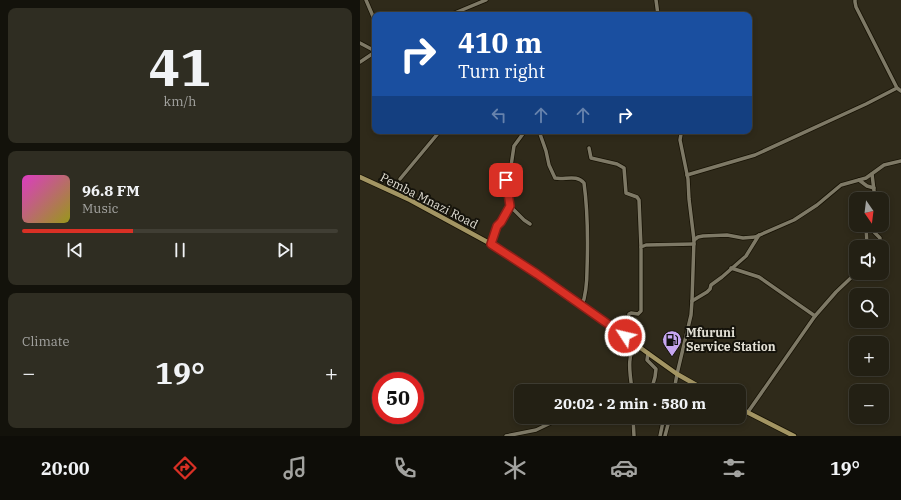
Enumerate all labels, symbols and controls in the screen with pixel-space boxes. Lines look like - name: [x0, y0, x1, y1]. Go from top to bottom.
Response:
- text: 410 m: [458, 24, 542, 61]
- icon: right: [392, 28, 444, 80]
- text: 41: [149, 33, 211, 100]
- text: Turn right: [458, 60, 545, 83]
- text: km/h: [164, 93, 196, 110]
- icon: left: [488, 104, 510, 126]
- icon: ahead: [530, 104, 552, 126]
- icon: ahead: [572, 104, 594, 126]
- icon: right: [614, 104, 636, 126]
- pin: [489, 163, 523, 197]
- street label: Pemba Mnazi Road: [378, 169, 481, 232]
- icon: arrive: [495, 169, 517, 191]
- text: 96.8 FM: [82, 181, 140, 200]
- north arrow: [849, 192, 889, 232]
- map controls: [849, 192, 889, 424]
- text: Music: [82, 200, 119, 217]
- icon: previous: [64, 239, 86, 261]
- icon: pause: [169, 239, 191, 261]
- icon: next: [274, 239, 296, 261]
- button: sound: [849, 240, 889, 280]
- button: search: [849, 288, 889, 328]
- position arrow: [604, 315, 646, 357]
- place label: Mfuruni Service Station: [686, 325, 776, 354]
- fuel station icon: Mfuruni Service Station: [661, 329, 683, 357]
- text: Climate: [22, 333, 69, 350]
- button: +: [849, 336, 889, 376]
- text: 19°: [155, 353, 205, 392]
- text: −: [22, 358, 35, 387]
- text: +: [325, 358, 338, 387]
- speed limit sign: 50: [372, 372, 424, 424]
- button: −: [849, 384, 889, 424]
- text: 20:02 · 2 min · 580 m: [554, 394, 706, 413]
- icon: directions: [171, 454, 199, 482]
- icon: music: [281, 454, 309, 482]
- icon: phone: [391, 454, 419, 482]
- icon: climate: [501, 454, 529, 482]
- icon: car: [610, 454, 638, 482]
- icon: filters: [720, 454, 748, 482]
- text: 20:00: [41, 457, 90, 480]
- text: 19°: [830, 457, 860, 480]

